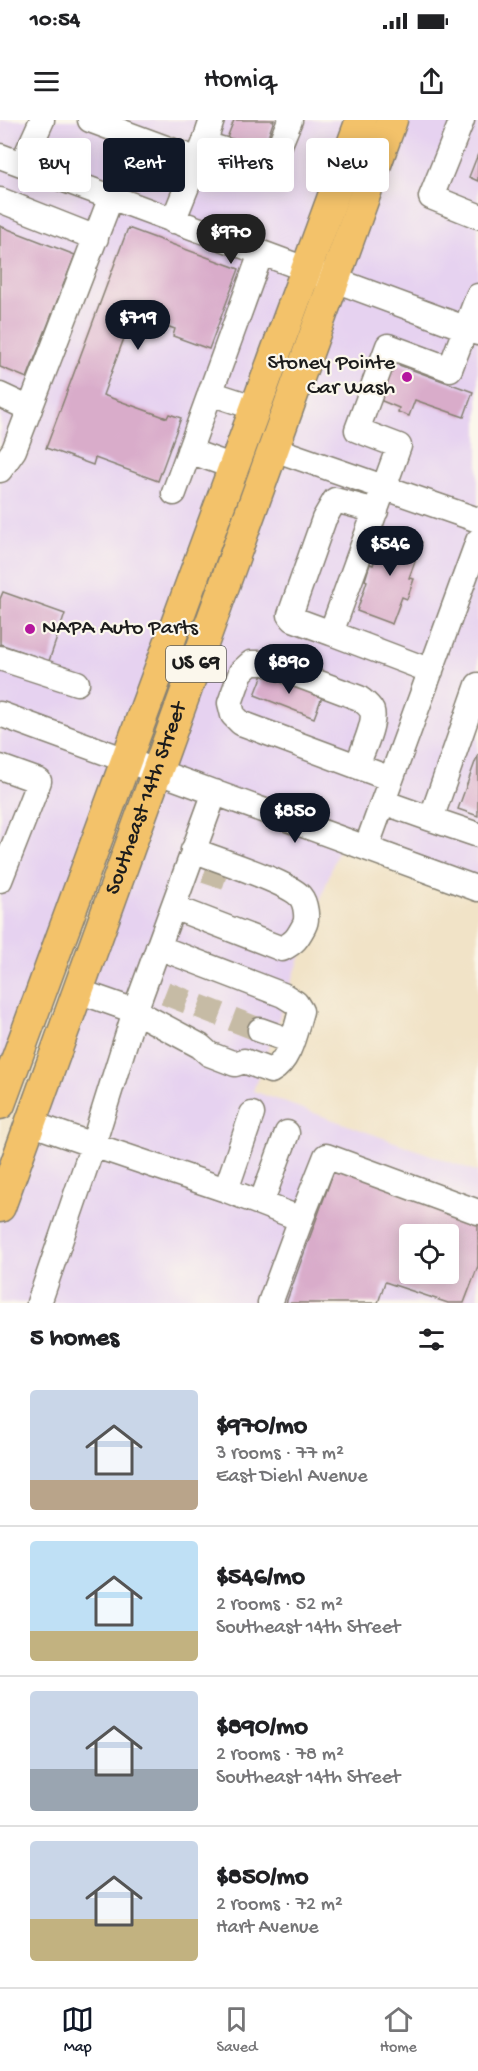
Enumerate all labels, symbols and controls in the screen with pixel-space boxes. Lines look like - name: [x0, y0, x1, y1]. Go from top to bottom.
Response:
- text: 10:54: [30, 8, 80, 34]
- icon: menu: [30, 65, 63, 98]
- text: Homiq: [204, 65, 274, 97]
- icon: share: [415, 65, 448, 98]
- chip: Buy: [18, 138, 91, 192]
- chip: Rent: [103, 138, 185, 192]
- chip: Filters: [197, 138, 294, 192]
- chip: New: [306, 138, 389, 192]
- pin: $970: [195, 214, 267, 265]
- text: $970: [211, 222, 251, 245]
- pin: $719: [102, 300, 174, 351]
- text: $719: [119, 308, 157, 331]
- place label: Stoney Pointe Car Wash: [267, 351, 396, 402]
- marker: Stoney Pointe Car Wash: [400, 370, 414, 384]
- pin: $546: [354, 526, 426, 577]
- text: $546: [370, 534, 410, 557]
- place label: NAPA Auto Parts: [42, 616, 199, 642]
- marker: NAPA Auto Parts: [23, 622, 37, 636]
- pin: $890: [253, 644, 325, 695]
- road number: US 69: [166, 646, 226, 682]
- text: $890: [268, 652, 310, 675]
- street label: Southeast 14th Street: [101, 697, 195, 898]
- pin: $850: [259, 793, 331, 844]
- text: $850: [274, 801, 316, 824]
- map controls: [399, 1224, 459, 1284]
- button: locate: [399, 1224, 459, 1284]
- icon: filters: [415, 1323, 448, 1356]
- text: 5 homes: [30, 1324, 119, 1355]
- text: $970/mo: [216, 1412, 307, 1443]
- icon: home: [78, 1414, 150, 1486]
- text: 3 rooms · 77 m²: [216, 1443, 344, 1466]
- text: East Diehl Avenue: [216, 1466, 368, 1489]
- text: $546/mo: [216, 1563, 305, 1594]
- icon: home: [78, 1565, 150, 1637]
- text: 2 rooms · 52 m²: [216, 1594, 343, 1617]
- text: Southeast 14th Street: [216, 1617, 400, 1640]
- text: $890/mo: [216, 1713, 308, 1744]
- icon: home: [78, 1715, 150, 1787]
- text: 2 rooms · 78 m²: [216, 1744, 344, 1767]
- text: Southeast 14th Street: [216, 1767, 400, 1790]
- text: $850/mo: [216, 1863, 309, 1894]
- icon: home: [78, 1865, 150, 1937]
- text: 2 rooms · 72 m²: [216, 1894, 343, 1917]
- text: Hart Avenue: [216, 1917, 319, 1940]
- tab: Map: [61, 2003, 94, 2058]
- tab: Saved: [216, 2003, 257, 2058]
- tab: Home: [380, 2003, 417, 2058]

